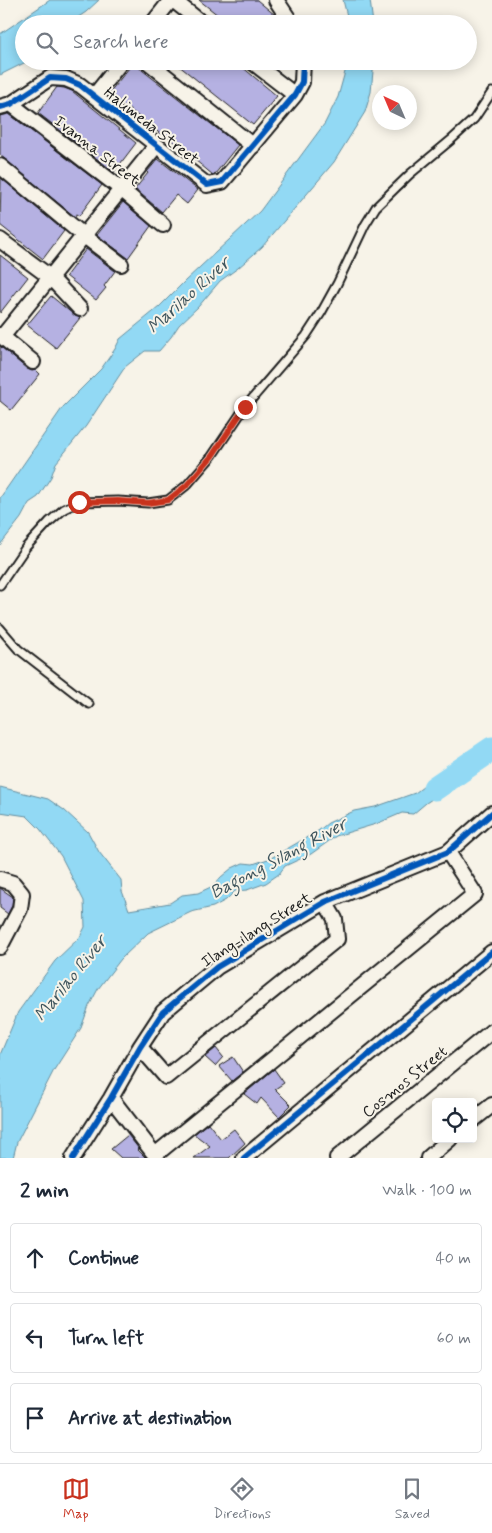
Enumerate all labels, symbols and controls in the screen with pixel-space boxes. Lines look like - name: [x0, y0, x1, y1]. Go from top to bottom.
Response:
- search box: [15, 15, 477, 70]
- icon: search: [33, 29, 61, 57]
- text: Search here: [73, 30, 169, 55]
- street label: Halimeda Street: [99, 82, 203, 170]
- north arrow: [372, 85, 417, 130]
- street label: Ivanna Street: [50, 111, 145, 192]
- water label: Marilao River: [142, 250, 237, 339]
- route end: [234, 396, 257, 419]
- route start: [68, 491, 91, 514]
- water label: Bagong Silang River: [206, 812, 354, 907]
- street label: Ilang-ilang Street: [198, 888, 317, 974]
- water label: Marilao River: [29, 929, 114, 1027]
- street label: Cosmos Street: [358, 1041, 452, 1123]
- map controls: [432, 1098, 477, 1143]
- button: locate: [432, 1098, 477, 1143]
- text: 2 min: [20, 1177, 69, 1205]
- text: Walk · 100 m: [382, 1180, 472, 1201]
- icon: ahead: [21, 1244, 49, 1272]
- text: Continue: [68, 1246, 139, 1271]
- text: 40 m: [435, 1248, 471, 1269]
- icon: left: [21, 1324, 49, 1352]
- text: Turn left: [68, 1326, 144, 1351]
- text: 60 m: [437, 1328, 471, 1349]
- icon: arrive: [21, 1404, 49, 1432]
- text: Arrive at destination: [68, 1406, 232, 1431]
- tab: Map: [62, 1475, 90, 1523]
- tab: Directions: [214, 1475, 271, 1523]
- tab: Saved: [395, 1475, 430, 1523]

